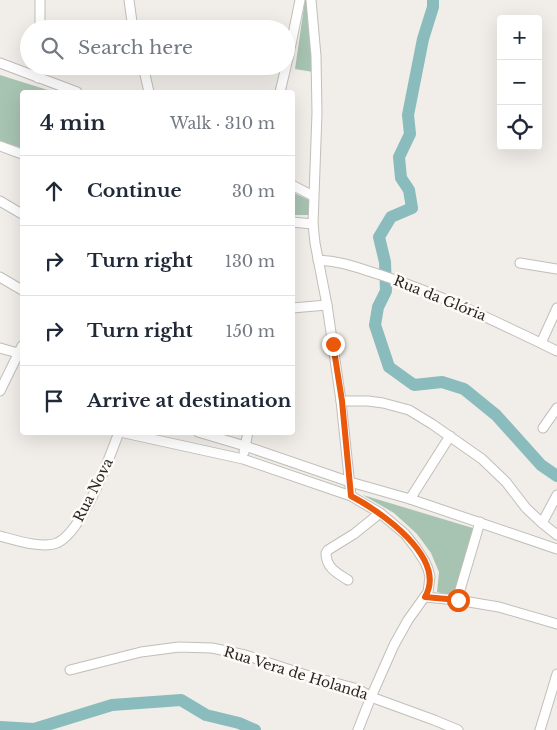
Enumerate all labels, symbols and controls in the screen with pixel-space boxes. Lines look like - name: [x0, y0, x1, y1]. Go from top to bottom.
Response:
- map controls: [497, 15, 542, 150]
- button: +: [497, 15, 542, 60]
- search box: [20, 20, 295, 75]
- icon: search: [38, 34, 66, 62]
- text: Search here: [78, 36, 193, 59]
- button: −: [497, 60, 542, 105]
- button: locate: [497, 105, 542, 150]
- text: 4 min: [40, 110, 106, 136]
- text: Walk · 310 m: [170, 113, 275, 133]
- icon: ahead: [40, 177, 68, 205]
- text: Continue: [87, 179, 182, 202]
- text: 30 m: [232, 181, 275, 201]
- icon: right: [40, 247, 68, 275]
- text: Turn right: [87, 249, 193, 272]
- text: 130 m: [225, 251, 275, 271]
- street label: Rua da Glória: [391, 271, 489, 325]
- icon: right: [40, 317, 68, 345]
- text: Turn right: [87, 319, 193, 342]
- text: 150 m: [226, 321, 275, 341]
- route end: [322, 333, 345, 356]
- icon: arrive: [40, 387, 68, 415]
- text: Arrive at destination: [87, 389, 291, 412]
- street label: Rua Nova: [69, 455, 117, 525]
- route start: [447, 589, 470, 612]
- street label: Rua Vera de Holanda: [222, 642, 371, 704]

